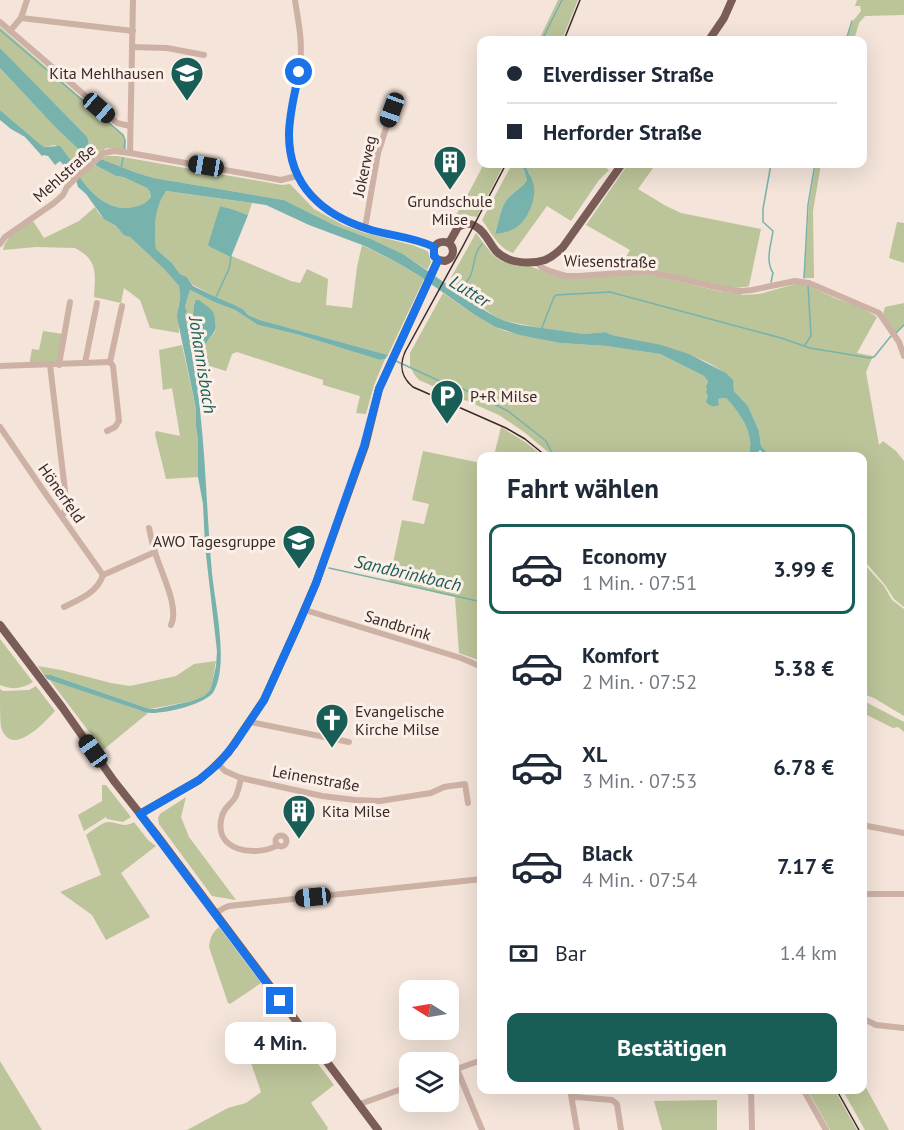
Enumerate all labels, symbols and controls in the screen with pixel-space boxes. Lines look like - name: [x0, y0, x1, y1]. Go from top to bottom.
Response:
- school or university icon: Kita Mehlhausen: [169, 55, 205, 102]
- route start: [285, 58, 312, 85]
- text: Elverdisser Straße: [543, 60, 714, 88]
- place label: Kita Mehlhausen: [49, 63, 164, 83]
- car: [80, 89, 118, 127]
- car: [377, 90, 407, 130]
- text: Herforder Straße: [543, 118, 702, 146]
- street label: Jokerweg: [348, 133, 380, 200]
- street label: Mehlstraße: [29, 140, 99, 206]
- building icon: Grundschule Milse: [432, 144, 468, 191]
- car: [187, 154, 225, 178]
- place label: Grundschule Milse: [407, 191, 493, 229]
- street label: Wiesenstraße: [564, 250, 656, 272]
- water label: Lutter: [445, 270, 495, 313]
- water label: Johannisbach: [184, 313, 222, 415]
- parking icon: P+R Milse: [429, 378, 465, 425]
- place label: P+R Milse: [470, 386, 537, 406]
- street label: Hönerfeld: [34, 459, 90, 527]
- text: Fahrt wählen: [507, 471, 659, 505]
- school or university icon: AWO Tagesgruppe: [281, 523, 317, 570]
- place label: AWO Tagesgruppe: [153, 531, 276, 551]
- icon: car: [510, 542, 564, 596]
- text: Economy: [582, 542, 666, 570]
- water label: Sandbrinkbach: [352, 550, 464, 596]
- text: 3.99 €: [773, 555, 834, 583]
- text: 1 Min. · 07:51: [582, 570, 697, 596]
- street label: Sandbrink: [362, 605, 434, 645]
- icon: car: [510, 641, 564, 695]
- text: Komfort: [582, 641, 659, 669]
- text: 5.38 €: [773, 654, 834, 682]
- text: 2 Min. · 07:52: [582, 669, 697, 695]
- place label: Evangelische Kirche Milse: [355, 701, 445, 739]
- church icon: Evangelische Kirche Milse: [314, 702, 350, 749]
- car: [75, 731, 111, 771]
- icon: car: [510, 740, 564, 794]
- text: XL: [582, 740, 607, 768]
- text: 6.78 €: [773, 753, 834, 781]
- street label: Leinenstraße: [271, 760, 361, 796]
- text: 3 Min. · 07:53: [582, 768, 697, 794]
- building icon: Kita Milse: [281, 793, 317, 840]
- place label: Kita Milse: [322, 801, 390, 821]
- icon: car: [510, 839, 564, 893]
- text: Black: [582, 839, 633, 867]
- text: 7.17 €: [777, 852, 834, 880]
- text: 4 Min. · 07:54: [582, 867, 697, 893]
- car: [294, 886, 332, 908]
- icon: cash: [507, 937, 540, 970]
- text: Bar: [555, 939, 586, 967]
- text: 1.4 km: [780, 940, 837, 966]
- north arrow: [399, 980, 459, 1040]
- map controls: [399, 980, 459, 1112]
- route end: [266, 987, 293, 1014]
- button: Bestätigen: [507, 1013, 837, 1082]
- callout: 4 Min.: [224, 1022, 336, 1064]
- text: 4 Min.: [254, 1030, 307, 1056]
- button: layers: [399, 1052, 459, 1112]

